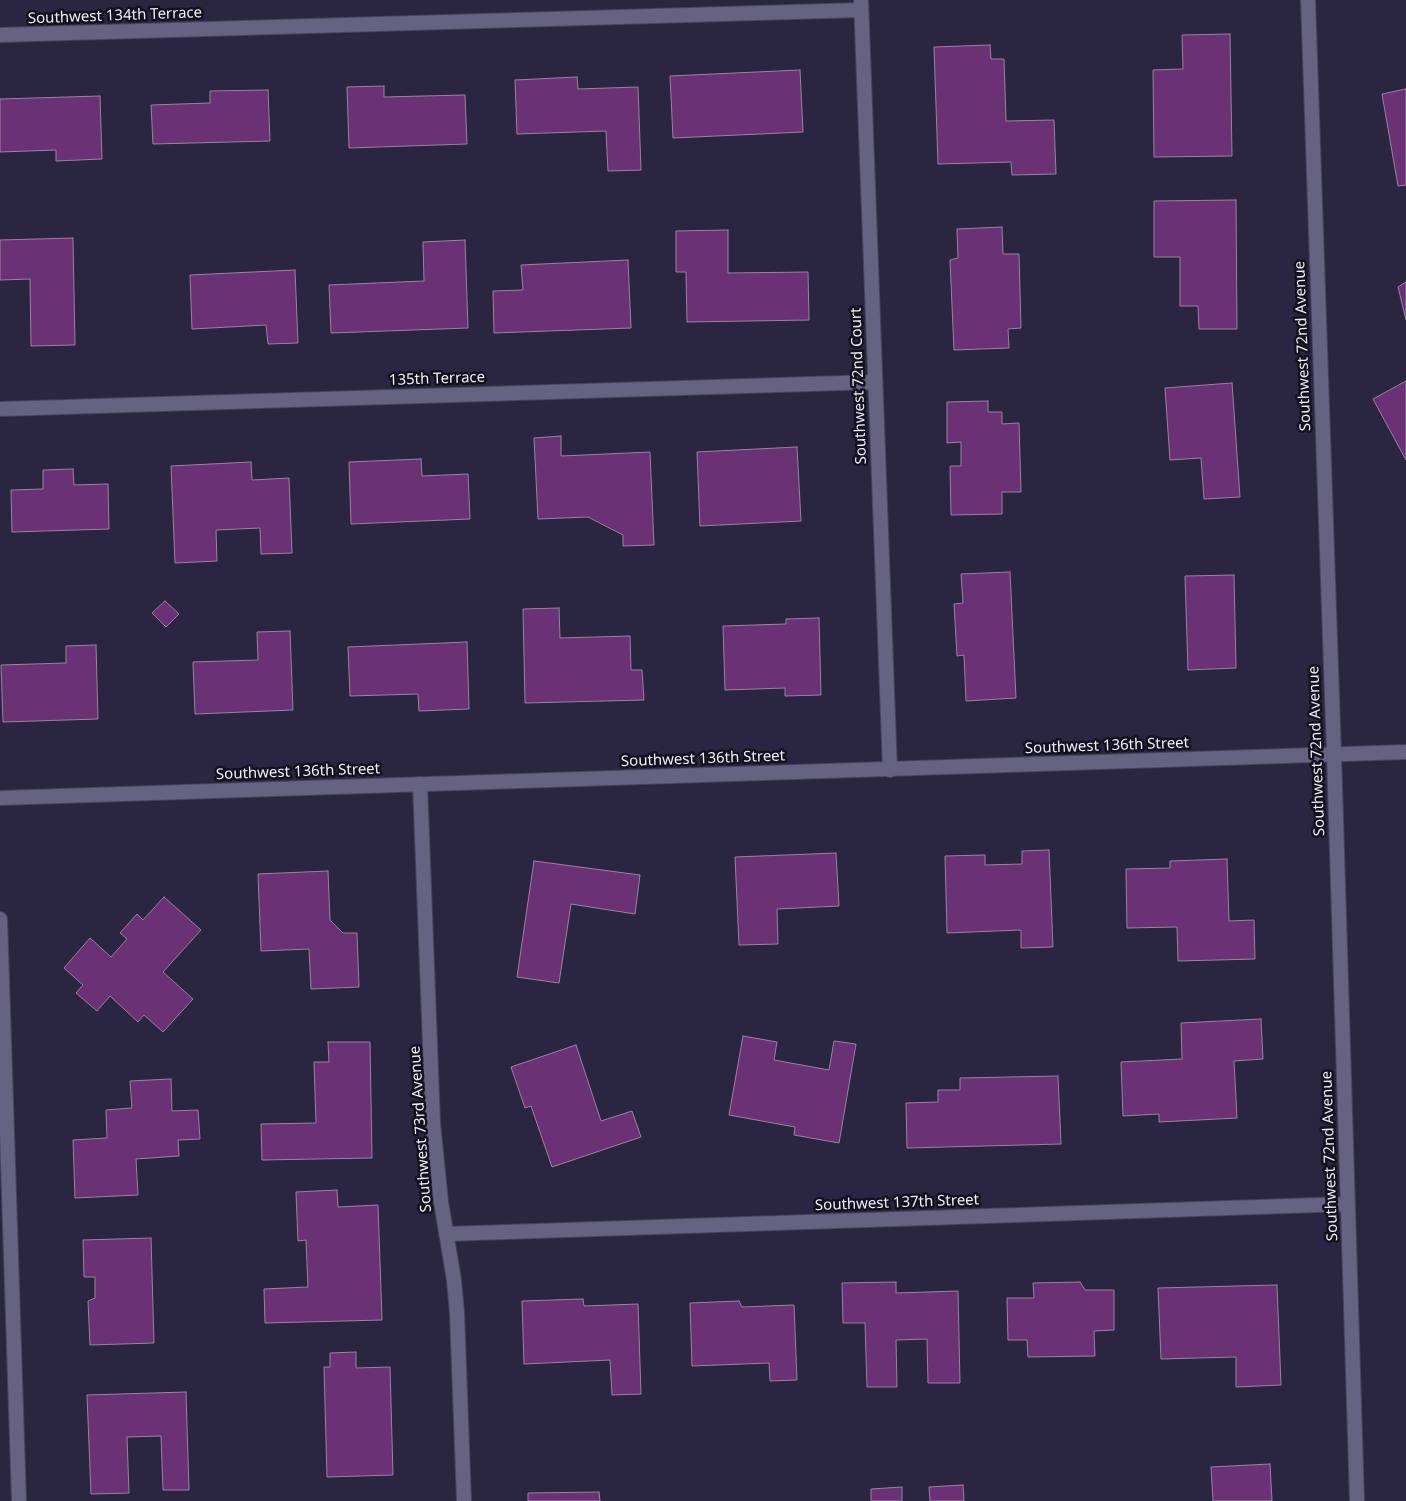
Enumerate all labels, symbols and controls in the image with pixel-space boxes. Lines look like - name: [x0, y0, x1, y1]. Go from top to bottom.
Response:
- street label: Southwest 134th Terrace: [28, 4, 202, 28]
- street label: Southwest 72nd Avenue: [1291, 261, 1315, 431]
- street label: Southwest 72nd Court: [847, 307, 871, 465]
- street label: 135th Terrace: [389, 368, 485, 390]
- street label: Southwest 72nd Avenue: [1305, 666, 1329, 836]
- street label: Southwest 136th Street: [1025, 734, 1189, 758]
- street label: Southwest 136th Street: [621, 747, 785, 771]
- street label: Southwest 136th Street: [216, 760, 380, 784]
- street label: Southwest 73rd Avenue: [406, 1045, 436, 1213]
- street label: Southwest 72nd Avenue: [1318, 1071, 1342, 1241]
- street label: Southwest 137th Street: [815, 1191, 979, 1215]

